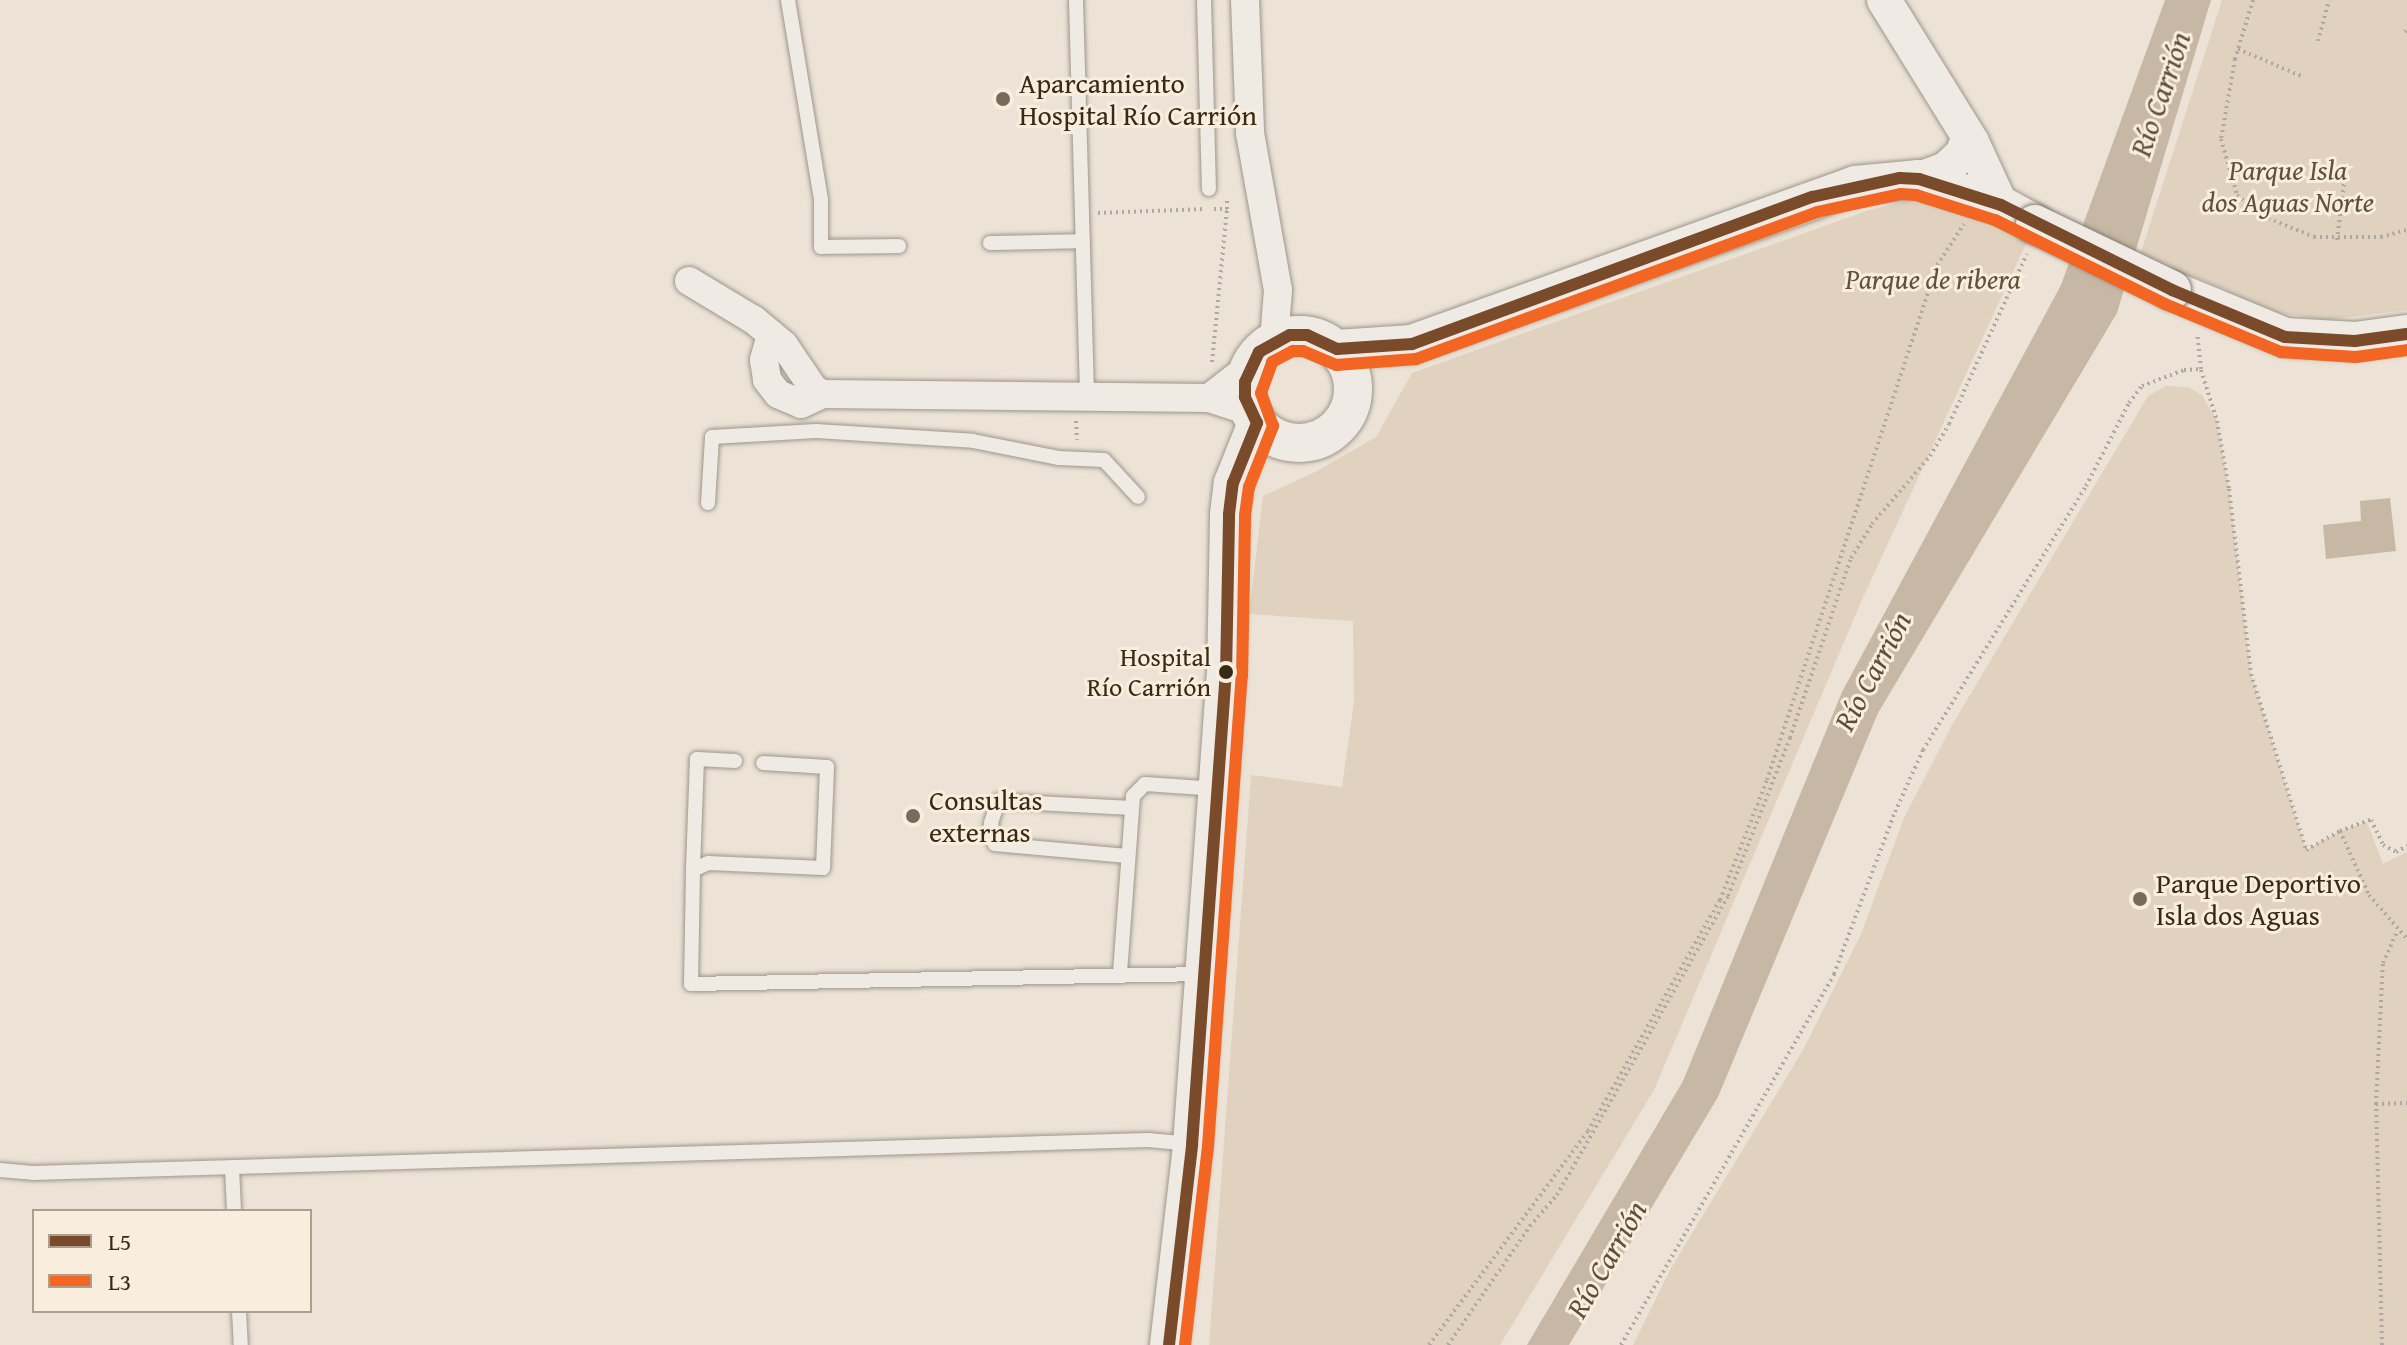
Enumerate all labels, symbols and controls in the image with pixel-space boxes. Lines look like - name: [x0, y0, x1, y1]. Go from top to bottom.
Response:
- water label: Río Carrión: [2122, 27, 2198, 161]
- place label: Aparcamiento Hospital Río Carrión: [1019, 66, 1257, 132]
- marker: Aparcamiento Hospital Río Carrión: [994, 90, 1012, 108]
- park label: Parque Isla dos Aguas Norte: [2202, 153, 2374, 219]
- park label: Parque de ribera: [1845, 262, 2021, 296]
- water label: Río Carrión: [1826, 605, 1918, 737]
- place label: Hospital Río Carrión: [1087, 641, 1211, 702]
- marker: Hospital Río Carrión: [1218, 664, 1234, 680]
- place label: Consultas externas: [929, 783, 1043, 849]
- marker: Consultas externas: [904, 807, 922, 825]
- place label: Parque Deportivo Isla dos Aguas: [2156, 866, 2361, 932]
- marker: Parque Deportivo Isla dos Aguas: [2131, 890, 2149, 908]
- water label: Río Carrión: [1558, 1194, 1654, 1324]
- legend: [32, 1209, 312, 1313]
- text: L5: [108, 1224, 131, 1259]
- text: L3: [108, 1264, 131, 1299]

